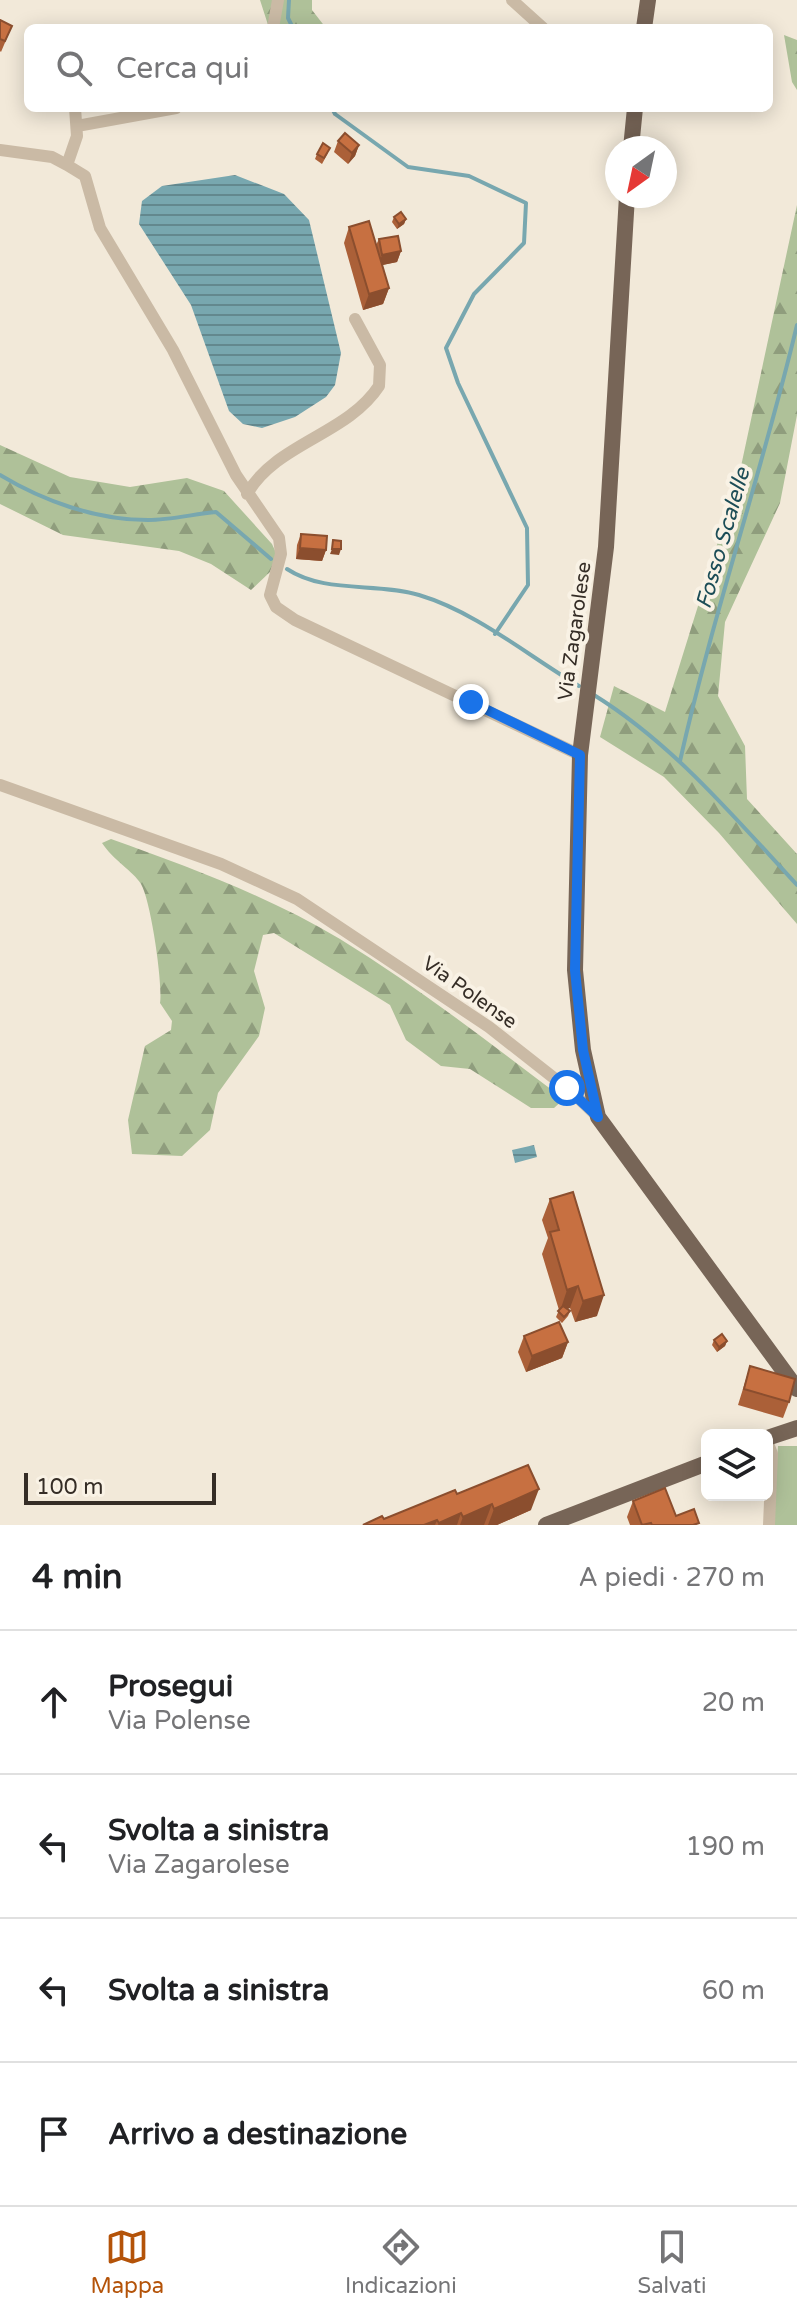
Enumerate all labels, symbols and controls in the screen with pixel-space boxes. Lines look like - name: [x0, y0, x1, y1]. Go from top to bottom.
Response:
- search box: [24, 24, 773, 112]
- icon: search: [52, 46, 96, 90]
- text: Cerca qui: [116, 50, 250, 87]
- north arrow: [605, 136, 677, 208]
- water label: Fosso Scalelle: [690, 463, 756, 612]
- street label: Via Zagarolese: [553, 560, 597, 702]
- route end: [453, 684, 489, 720]
- street label: Via Polense: [418, 951, 521, 1034]
- route start: [549, 1070, 585, 1106]
- map controls: [701, 1429, 773, 1501]
- button: layers: [701, 1429, 773, 1501]
- scale bar: [24, 1469, 216, 1505]
- text: 100 m: [36, 1474, 103, 1500]
- text: 4 min: [32, 1557, 123, 1598]
- text: A piedi · 270 m: [578, 1562, 765, 1593]
- text: Prosegui: [108, 1668, 233, 1705]
- icon: ahead: [32, 1680, 76, 1724]
- text: 20 m: [702, 1687, 765, 1718]
- text: Via Polense: [108, 1705, 251, 1736]
- text: Svolta a sinistra: [108, 1812, 329, 1849]
- icon: left: [32, 1824, 76, 1868]
- text: 190 m: [685, 1831, 765, 1862]
- text: Via Zagarolese: [108, 1849, 290, 1880]
- icon: left: [32, 1968, 76, 2012]
- text: Svolta a sinistra: [108, 1972, 329, 2009]
- text: 60 m: [702, 1975, 765, 2006]
- icon: arrive: [32, 2112, 76, 2156]
- text: Arrivo a destinazione: [108, 2116, 407, 2153]
- tab: Mappa: [90, 2225, 164, 2299]
- tab: Indicazioni: [345, 2225, 457, 2299]
- tab: Salvati: [638, 2225, 707, 2299]

